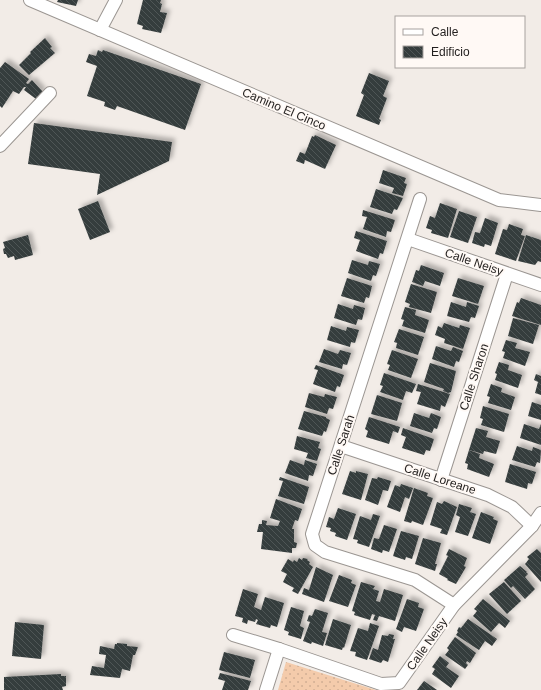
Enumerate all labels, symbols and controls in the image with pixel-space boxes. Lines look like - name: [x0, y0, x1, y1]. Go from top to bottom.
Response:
- legend: [395, 16, 525, 68]
- text: Calle: [431, 25, 459, 39]
- text: Edificio: [431, 45, 470, 59]
- street label: Camino El Cinco: [240, 85, 328, 133]
- street label: Calle Neisy: [443, 246, 505, 278]
- street label: Calle Sharon: [457, 342, 491, 412]
- street label: Calle Sarah: [325, 413, 357, 477]
- street label: Calle Loreane: [402, 461, 478, 497]
- street label: Calle Neisy: [404, 615, 450, 673]

